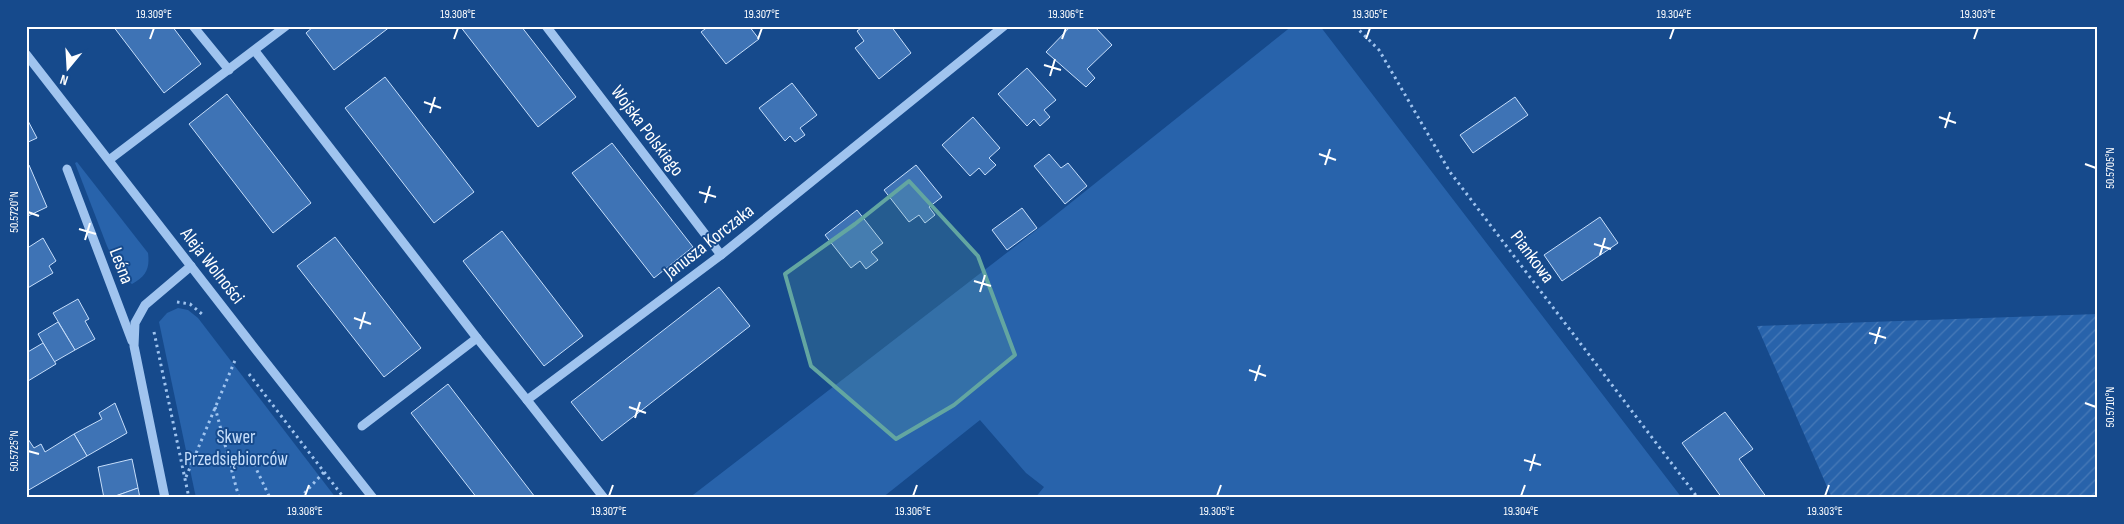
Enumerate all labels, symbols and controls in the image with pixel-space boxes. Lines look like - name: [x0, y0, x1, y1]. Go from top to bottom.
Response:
- text: 19.309°E: [136, 7, 172, 22]
- text: 19.308°E: [440, 7, 476, 22]
- text: 19.307°E: [744, 7, 780, 22]
- text: 19.306°E: [1048, 7, 1084, 22]
- text: 19.305°E: [1352, 7, 1388, 22]
- text: 19.304°E: [1657, 7, 1692, 22]
- text: 19.303°E: [1960, 7, 1996, 22]
- north arrow: [42, 42, 92, 92]
- text: N: [58, 71, 70, 89]
- street label: Wojska Polskiego: [605, 81, 689, 181]
- text: 50.5705°N: [2103, 147, 2118, 189]
- text: 50.5720°N: [7, 191, 22, 233]
- street label: Janusza Korczaka: [658, 200, 759, 285]
- street label: Aleja Wolności: [174, 222, 249, 309]
- street label: Piankowa: [1505, 226, 1559, 288]
- street label: Leśna: [104, 245, 138, 287]
- text: 50.5710°N: [2103, 387, 2118, 427]
- park label: Skwer Przedsiębiorców: [184, 426, 288, 471]
- text: 50.5725°N: [7, 430, 22, 472]
- text: 19.308°E: [287, 504, 323, 519]
- text: 19.307°E: [591, 504, 627, 519]
- text: 19.306°E: [895, 504, 931, 519]
- text: 19.305°E: [1199, 504, 1235, 519]
- text: 19.304°E: [1504, 504, 1539, 519]
- text: 19.303°E: [1807, 504, 1843, 519]

